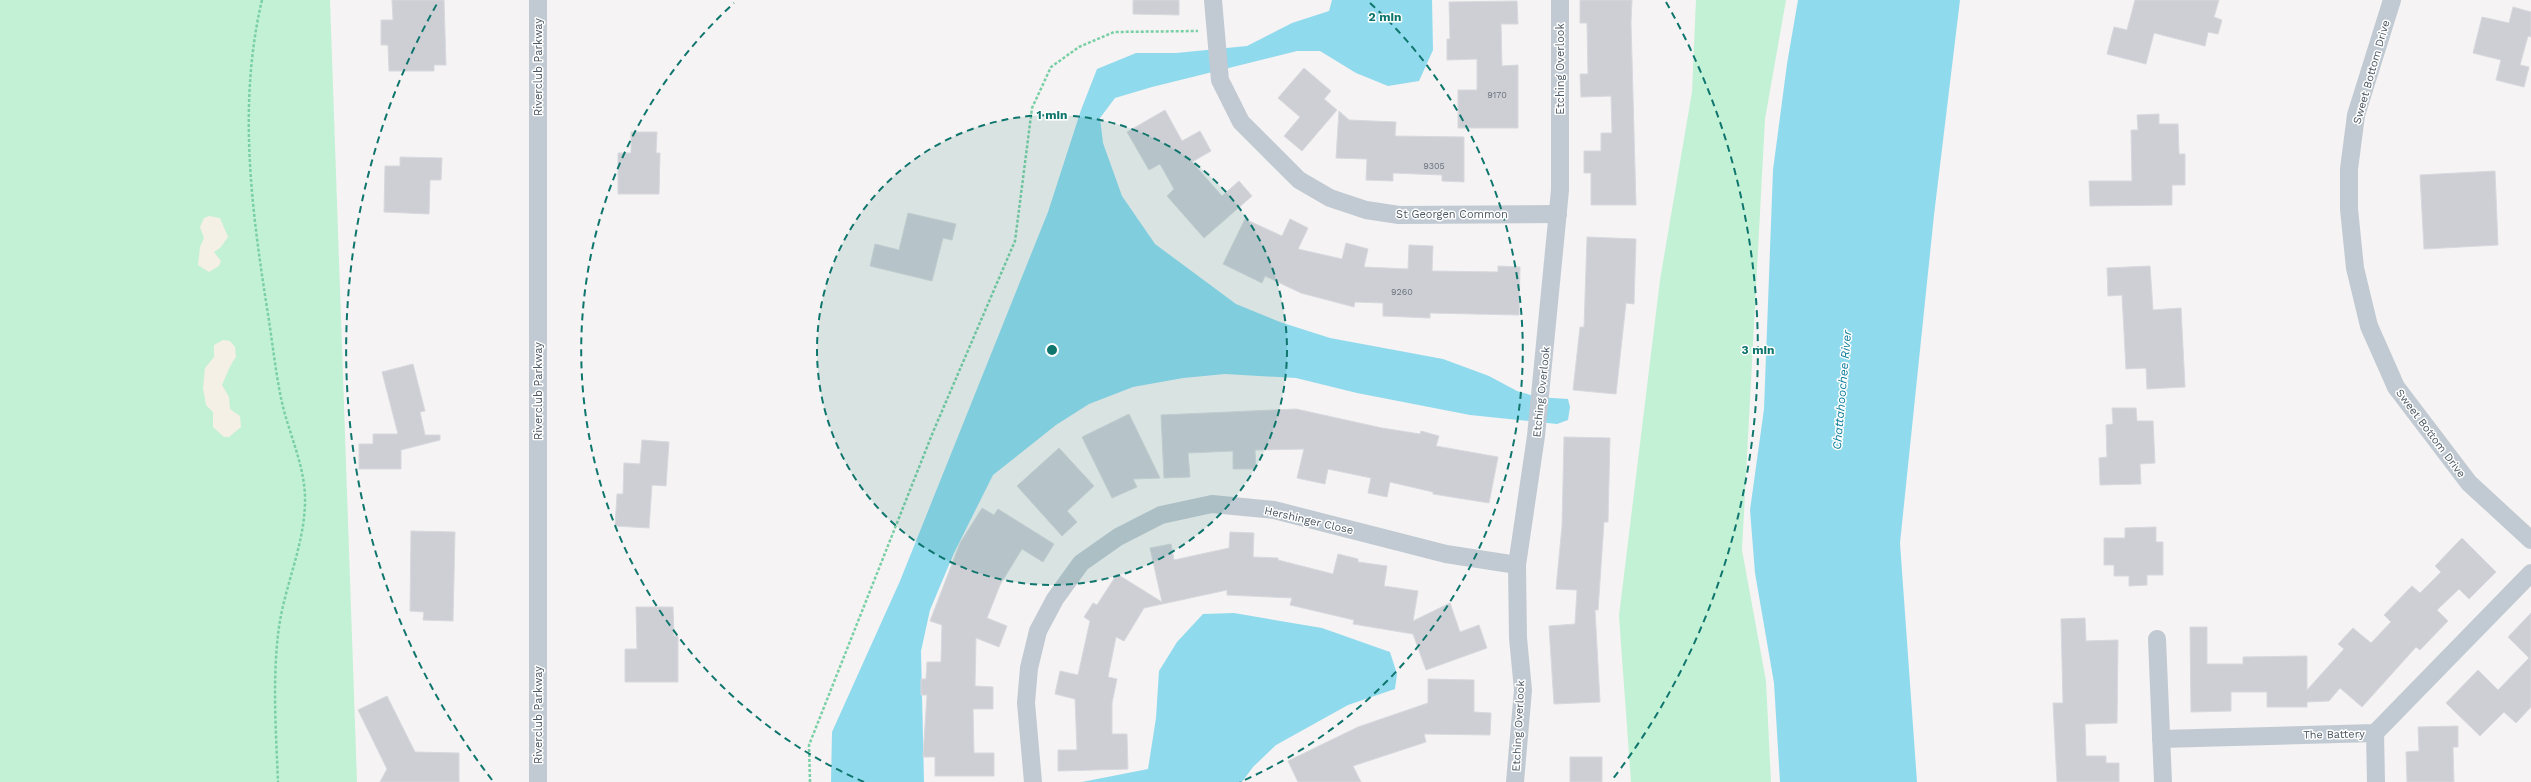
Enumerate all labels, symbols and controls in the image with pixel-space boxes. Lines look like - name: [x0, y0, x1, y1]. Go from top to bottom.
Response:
- text: 2 min: [1369, 10, 1401, 24]
- street label: Riverclub Parkway: [532, 18, 545, 116]
- street label: Sweet Bottom Drive: [2350, 19, 2393, 126]
- street label: Etching Overlook: [1554, 23, 1567, 115]
- house number: 9170: [1487, 90, 1507, 100]
- text: 1 min: [1037, 108, 1067, 122]
- house number: 9305: [1423, 161, 1445, 171]
- street label: St Georgen Common: [1396, 208, 1508, 221]
- house number: 9260: [1391, 287, 1413, 297]
- water label: Chattahoochee River: [1830, 328, 1854, 450]
- street label: Riverclub Parkway: [532, 342, 545, 440]
- centre of rings: [1045, 343, 1059, 357]
- text: 3 min: [1742, 343, 1774, 357]
- street label: Etching Overlook: [1530, 346, 1553, 438]
- street label: Sweet Bottom Drive: [2393, 387, 2468, 480]
- street label: Hershinger Close: [1263, 504, 1355, 537]
- street label: Riverclub Parkway: [532, 666, 545, 764]
- street label: Etching Overlook: [1510, 680, 1527, 772]
- street label: The Battery: [2303, 727, 2365, 742]

